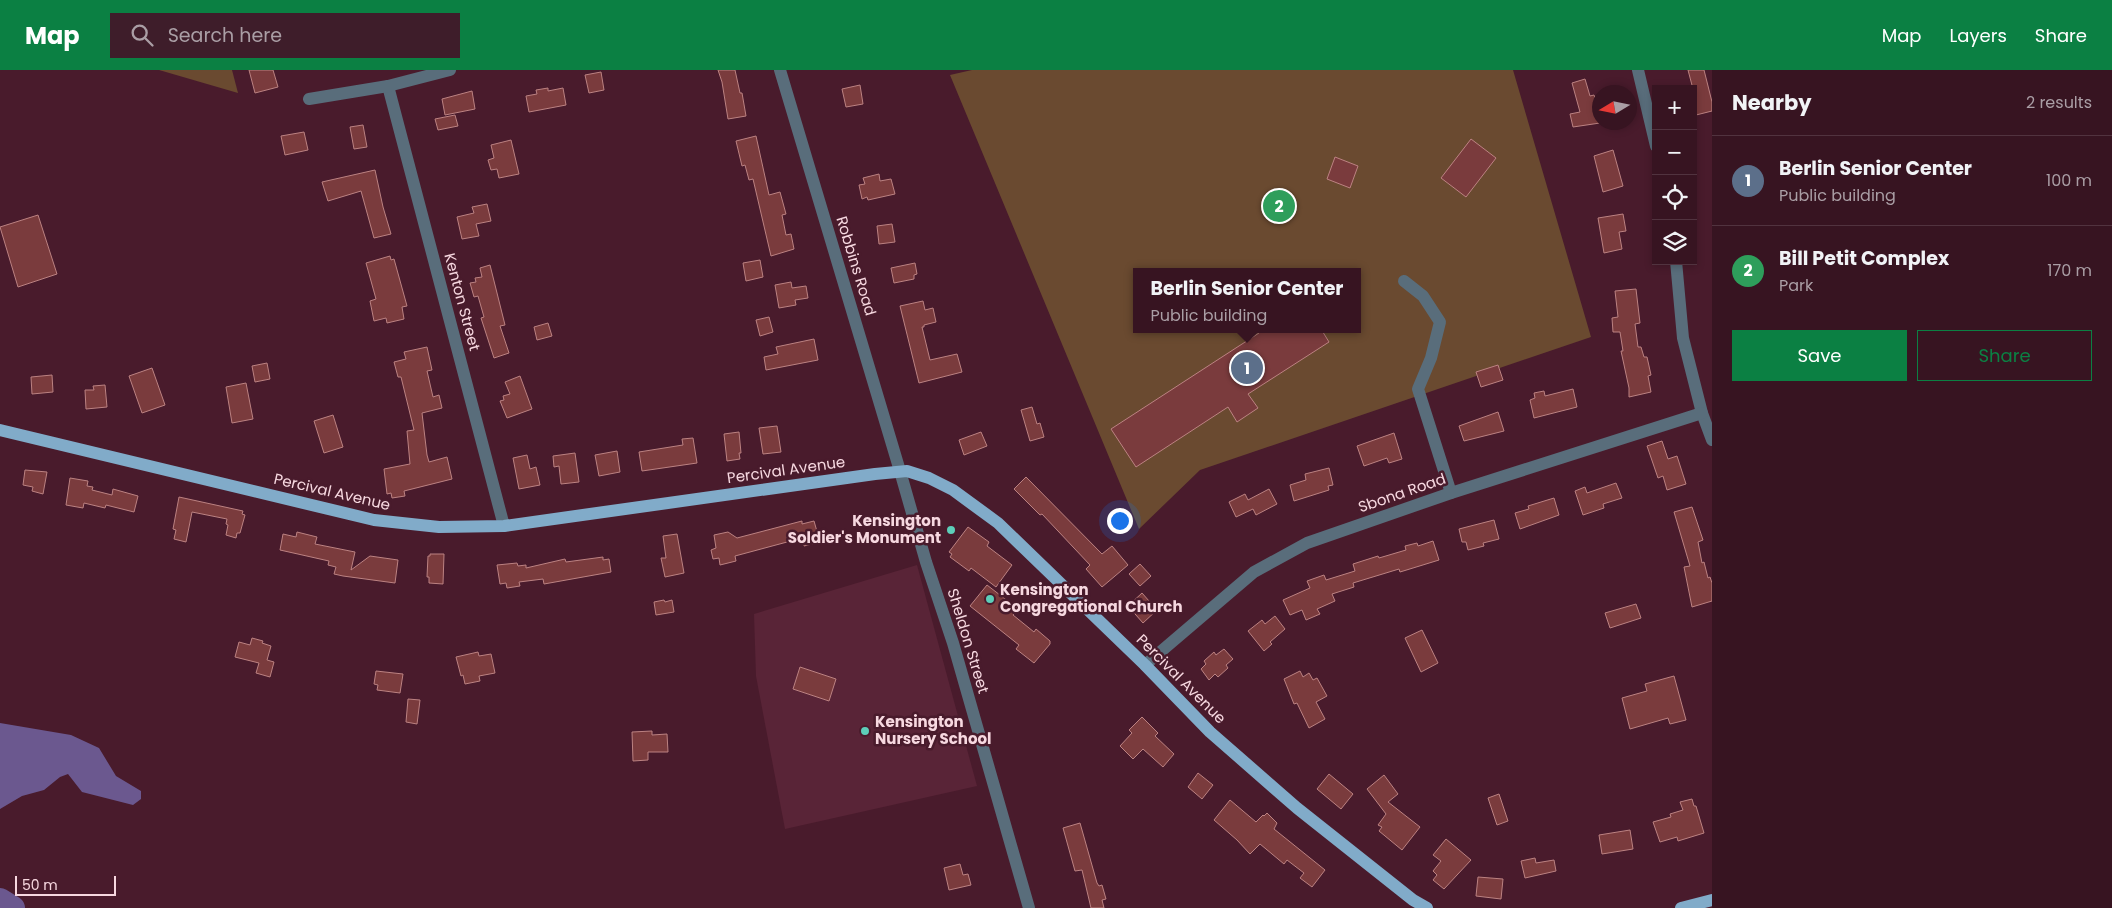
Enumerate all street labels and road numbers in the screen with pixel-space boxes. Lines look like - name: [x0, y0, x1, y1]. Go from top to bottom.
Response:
- street label: Robbins Road: [831, 213, 882, 318]
- street label: Kenton Street: [439, 251, 486, 353]
- street label: Percival Avenue: [726, 451, 846, 488]
- street label: Percival Avenue: [272, 468, 392, 515]
- street label: Sbona Road: [1355, 468, 1448, 517]
- street label: Sheldon Street: [943, 586, 994, 696]
- street label: Percival Avenue: [1132, 629, 1231, 728]

